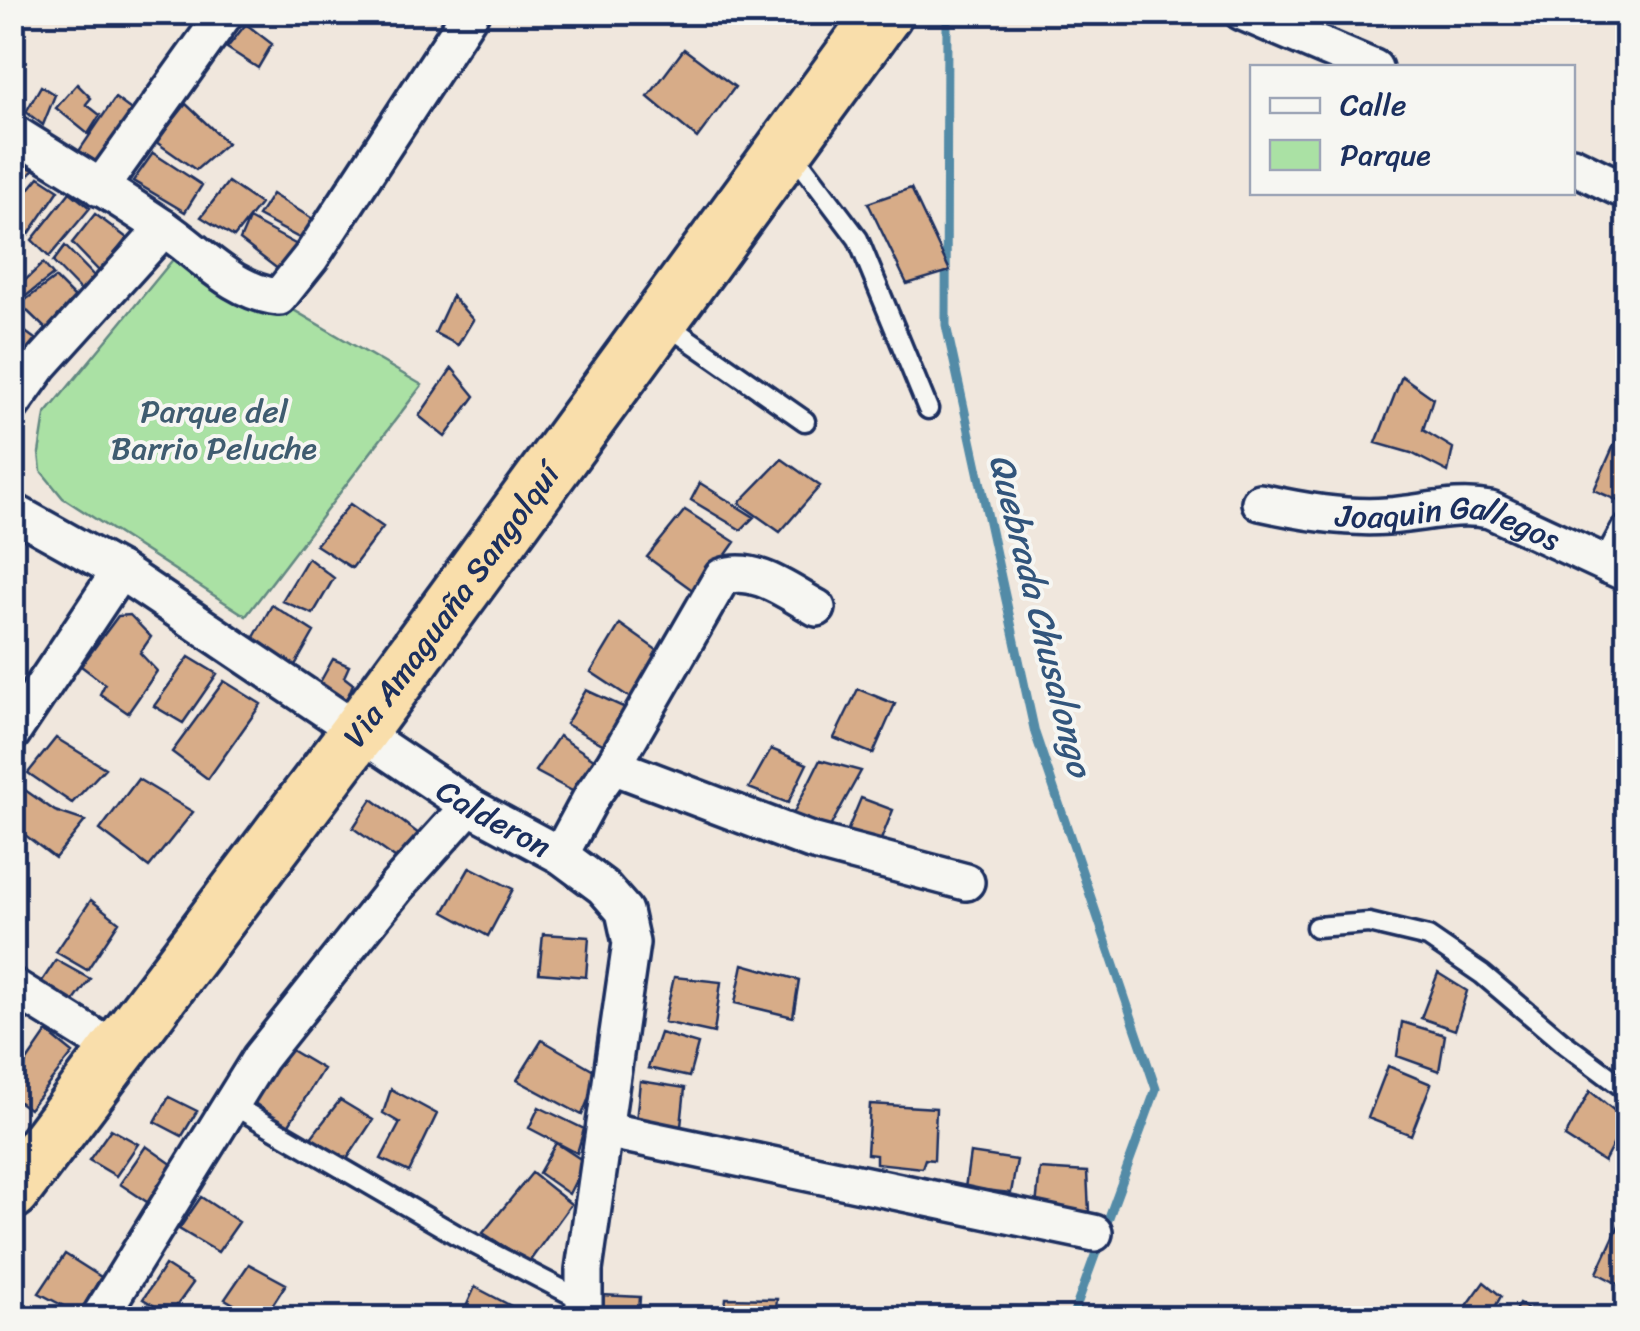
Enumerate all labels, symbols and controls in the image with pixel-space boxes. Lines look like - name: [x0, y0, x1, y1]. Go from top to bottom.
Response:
- legend: [1250, 65, 1575, 195]
- text: Calle: [1340, 78, 1406, 132]
- text: Parque: [1340, 128, 1431, 182]
- park label: Parque del Barrio Peluche: [111, 383, 317, 477]
- water label: Quebrada Chusalongo: [971, 447, 1112, 785]
- street label: Via Amaguaña Sangolquí: [328, 448, 578, 760]
- street label: Joaquin Gallegos: [1333, 479, 1570, 568]
- street label: Calderon: [424, 763, 562, 874]

